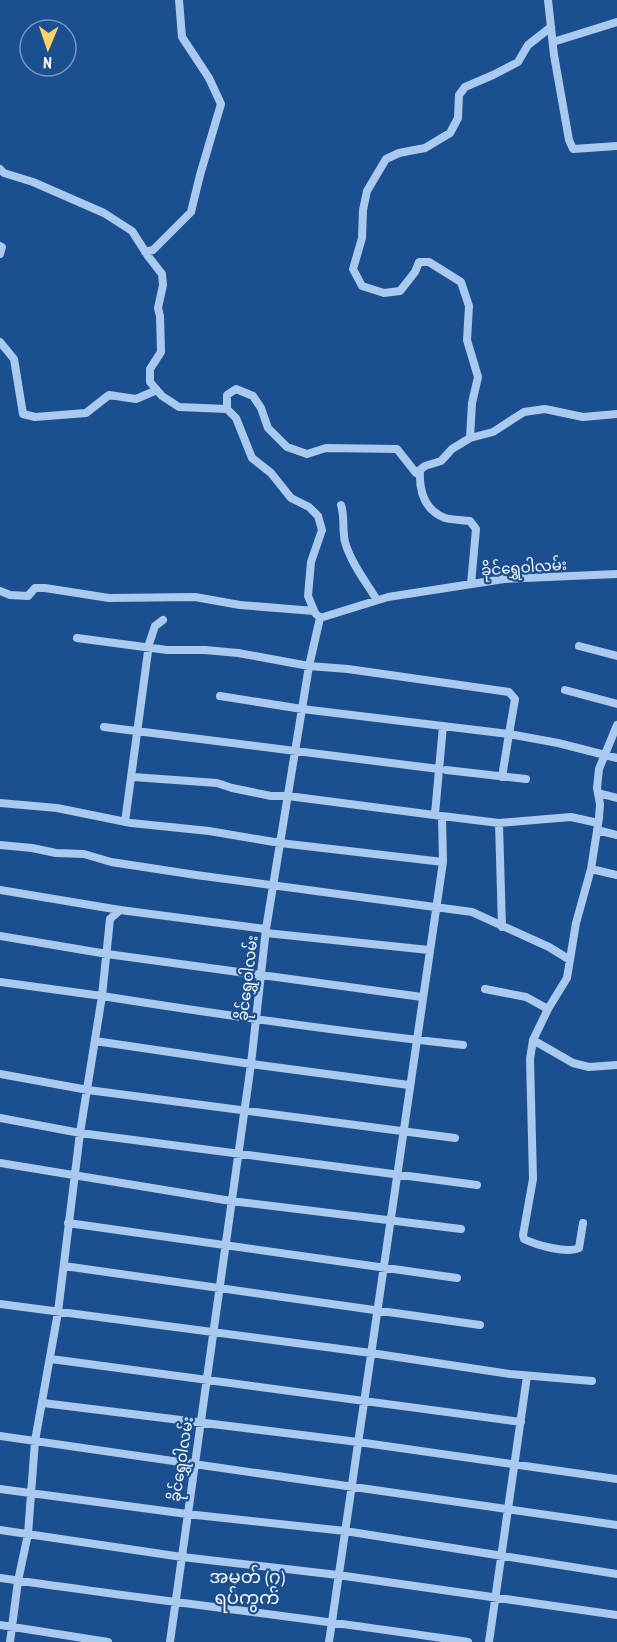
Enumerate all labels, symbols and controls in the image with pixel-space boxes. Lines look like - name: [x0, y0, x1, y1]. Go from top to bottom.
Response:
- north arrow: [18, 18, 78, 78]
- text: N: [43, 53, 52, 73]
- street label: ခိုင်ရွှေဝါလမ်း: [481, 555, 568, 582]
- street label: ခိုင်ရွှေဝါလမ်း: [232, 934, 265, 1022]
- street label: ခိုင်ရွှေဝါလမ်း: [165, 1415, 200, 1503]
- district label: အမှတ် (၇) ရပ်ကွက်: [209, 1564, 286, 1613]

